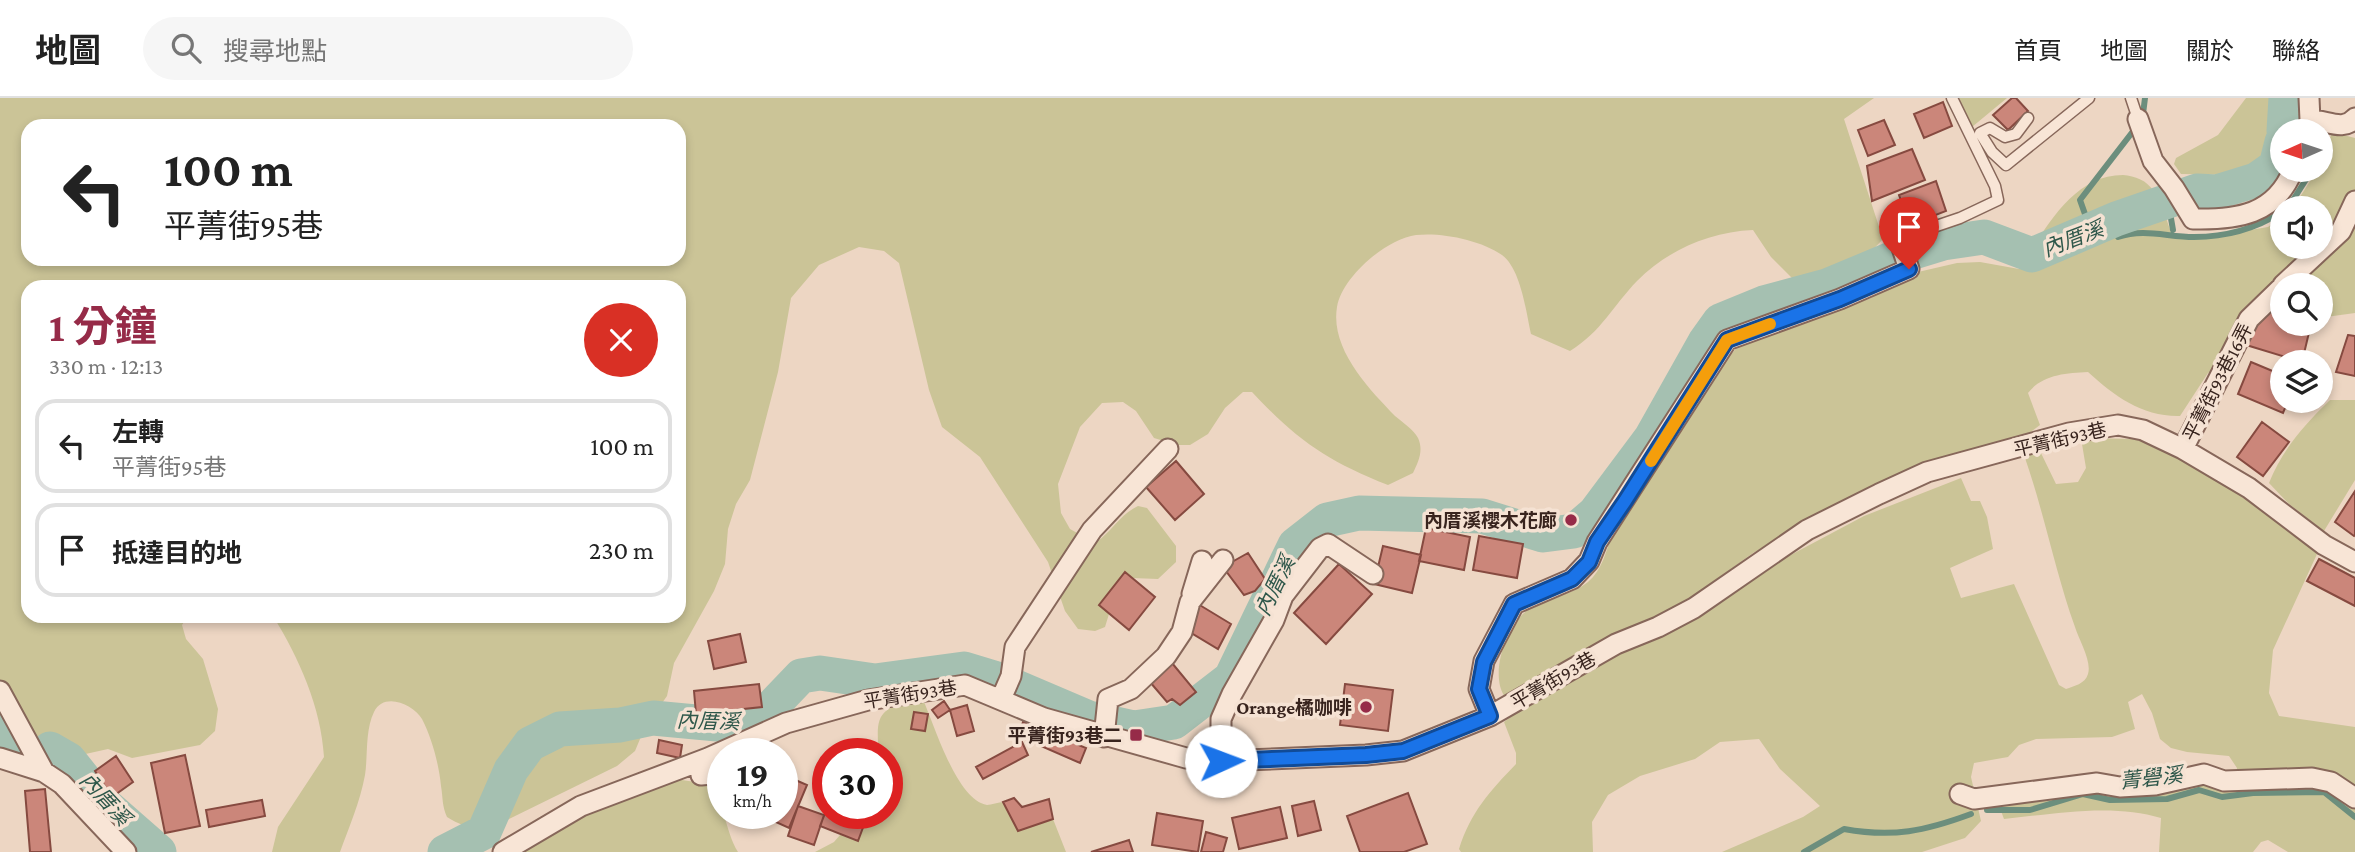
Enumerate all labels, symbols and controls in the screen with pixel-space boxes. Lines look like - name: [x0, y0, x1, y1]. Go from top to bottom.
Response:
- search box: [143, 17, 633, 80]
- icon: search: [167, 29, 205, 67]
- text: 地圖: [35, 32, 101, 69]
- text: 搜尋地點: [223, 37, 327, 66]
- text: 首頁: [2014, 37, 2062, 64]
- text: 地圖: [2100, 37, 2148, 64]
- text: 關於: [2186, 37, 2234, 64]
- text: 聯絡: [2272, 37, 2320, 64]
- north arrow: [2270, 119, 2333, 182]
- map controls: [2270, 119, 2333, 413]
- text: 100 m: [164, 142, 293, 197]
- icon: left: [49, 147, 140, 238]
- button: sound: [2270, 196, 2333, 259]
- pin: [1879, 197, 1939, 269]
- text: 平菁街95巷: [164, 208, 323, 244]
- icon: arrive: [1890, 208, 1928, 246]
- water label: 內厝溪: [2039, 215, 2110, 261]
- button: search: [2270, 273, 2333, 336]
- text: 1 分鐘: [49, 303, 157, 350]
- button: close: [584, 303, 658, 377]
- street label: 平菁街93巷16弄: [2179, 320, 2256, 445]
- button: layers: [2270, 350, 2333, 413]
- text: 330 m · 12:13: [49, 353, 163, 379]
- text: 左轉: [112, 418, 164, 447]
- street label: 平菁街93巷: [2012, 419, 2108, 460]
- icon: left: [53, 427, 91, 465]
- text: 100 m: [590, 432, 654, 461]
- text: 平菁街95巷: [112, 454, 226, 480]
- place label: 內厝溪櫻木花廊: [1424, 510, 1557, 531]
- marker: 內厝溪櫻木花廊: [1563, 512, 1579, 528]
- icon: arrive: [53, 531, 91, 569]
- text: 230 m: [589, 536, 654, 565]
- text: 抵達目的地: [112, 539, 242, 568]
- water label: 內厝溪: [1250, 550, 1301, 620]
- street label: 平菁街93巷: [1507, 648, 1599, 713]
- street label: 平菁街93巷: [862, 677, 958, 712]
- place label: Orange橘咖啡: [1236, 697, 1352, 718]
- marker: Orange橘咖啡: [1358, 699, 1374, 715]
- water label: 內厝溪: [676, 708, 743, 734]
- position arrow: [1184, 724, 1258, 798]
- place label: 平菁街93巷二: [1008, 725, 1122, 746]
- marker: 平菁街93巷二: [1128, 727, 1144, 743]
- speed limit sign: 30: [812, 738, 903, 829]
- text: 19: [736, 755, 769, 794]
- water label: 菁礐溪: [2118, 762, 2187, 793]
- water label: 內厝溪: [75, 768, 137, 832]
- text: km/h: [733, 791, 772, 811]

